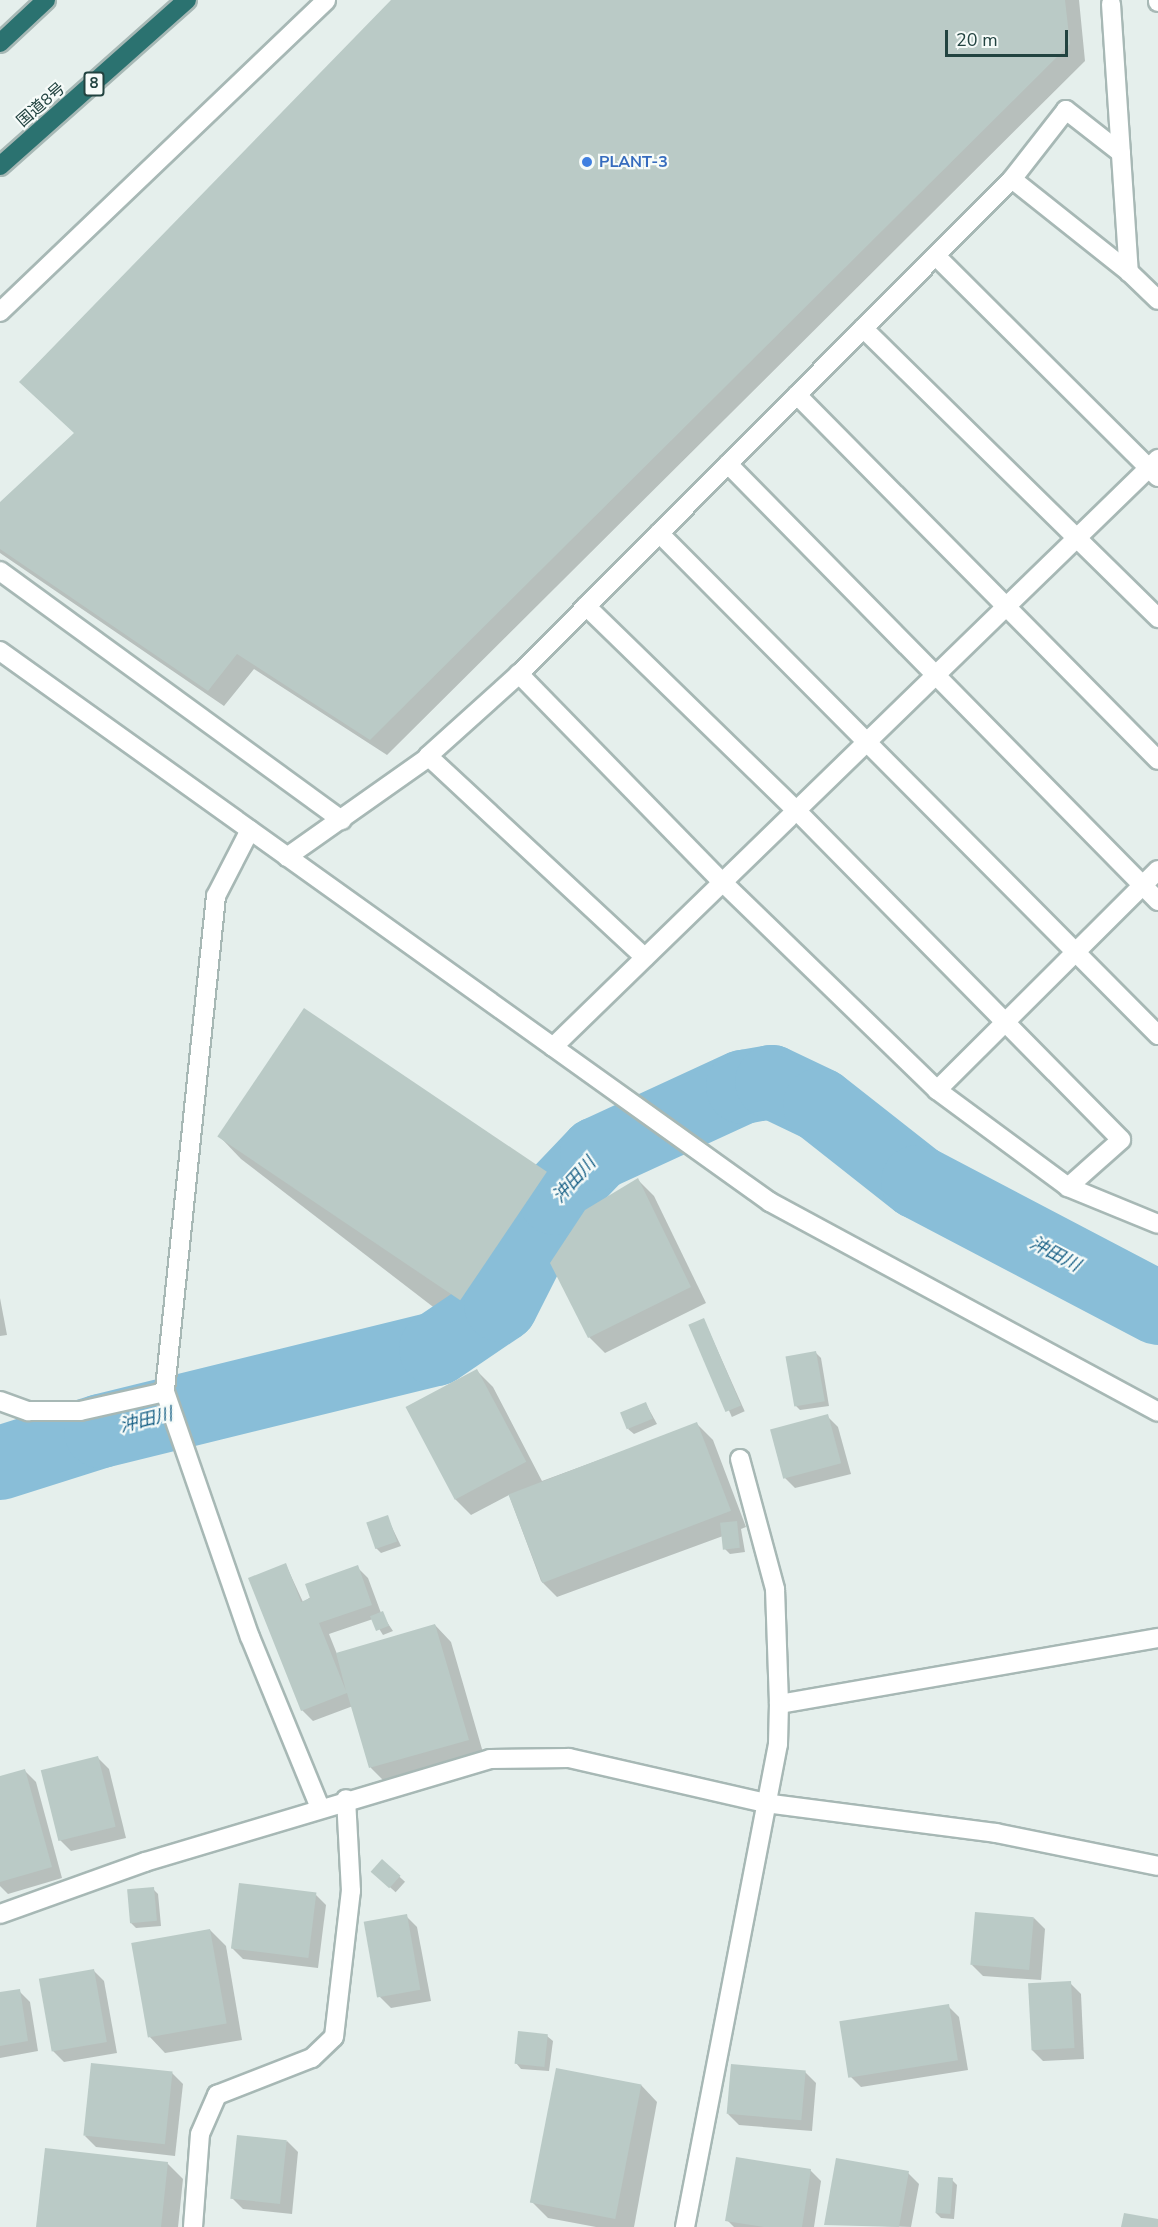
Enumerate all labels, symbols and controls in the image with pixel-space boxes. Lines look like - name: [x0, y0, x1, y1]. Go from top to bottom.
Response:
- scale bar: [948, 18, 1071, 56]
- text: 20 m: [956, 28, 998, 52]
- road number: 8: [84, 72, 104, 96]
- street label: 国道8号: [13, 79, 69, 131]
- place label: PLANT-3: [599, 152, 668, 172]
- marker: PLANT-3: [580, 155, 594, 169]
- water label: 沖田川: [548, 1153, 600, 1207]
- water label: 沖田川: [1026, 1232, 1084, 1276]
- water label: 沖田川: [117, 1403, 175, 1437]

